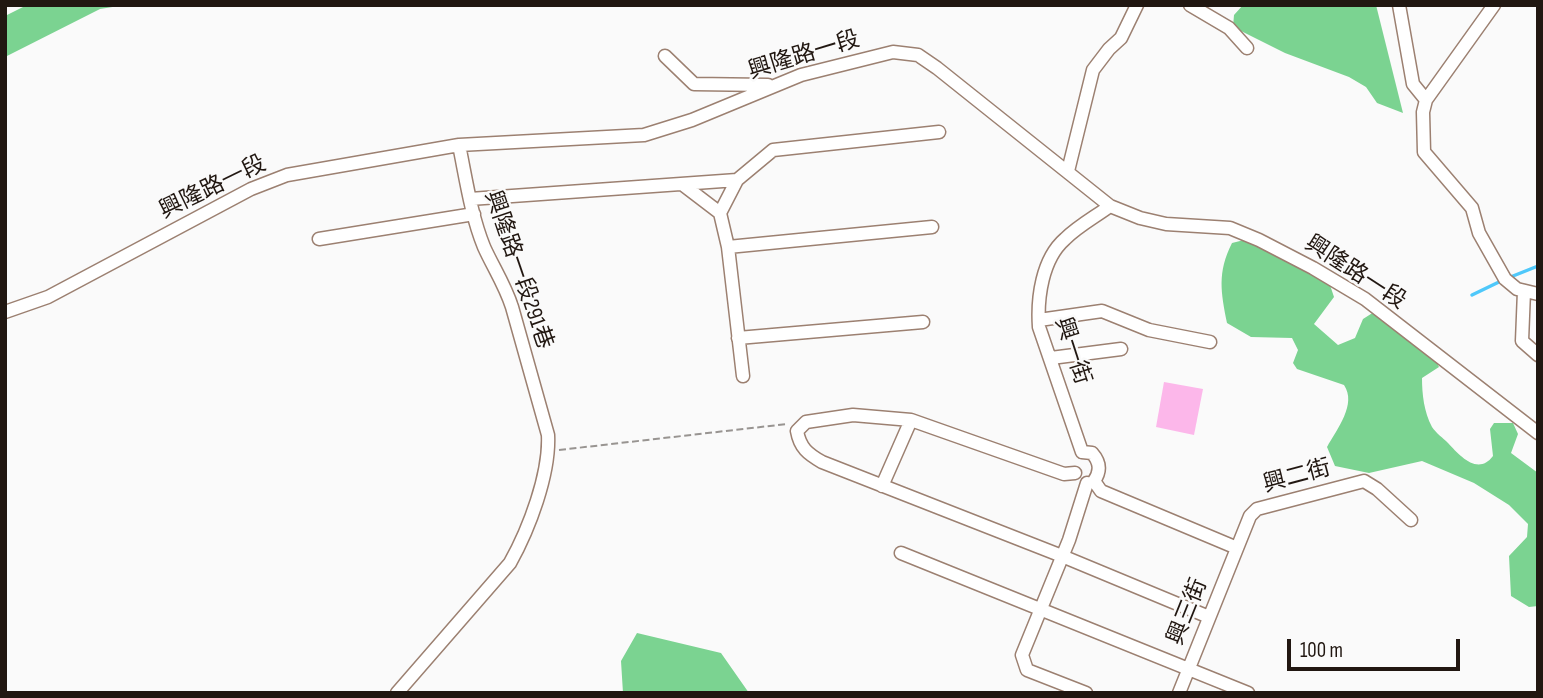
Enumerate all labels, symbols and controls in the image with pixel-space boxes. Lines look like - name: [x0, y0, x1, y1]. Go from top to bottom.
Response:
- street label: 興隆路一段: [745, 26, 863, 86]
- street label: 興隆路一段: [155, 150, 271, 226]
- street label: 興隆路一段291巷: [478, 187, 558, 353]
- street label: 興隆路一段: [1299, 230, 1411, 316]
- street label: 興一街: [1048, 314, 1096, 388]
- street label: 興二街: [1260, 455, 1334, 499]
- street label: 興三街: [1162, 575, 1214, 649]
- scale bar: [1291, 624, 1464, 668]
- text: 100 m: [1300, 638, 1343, 663]

